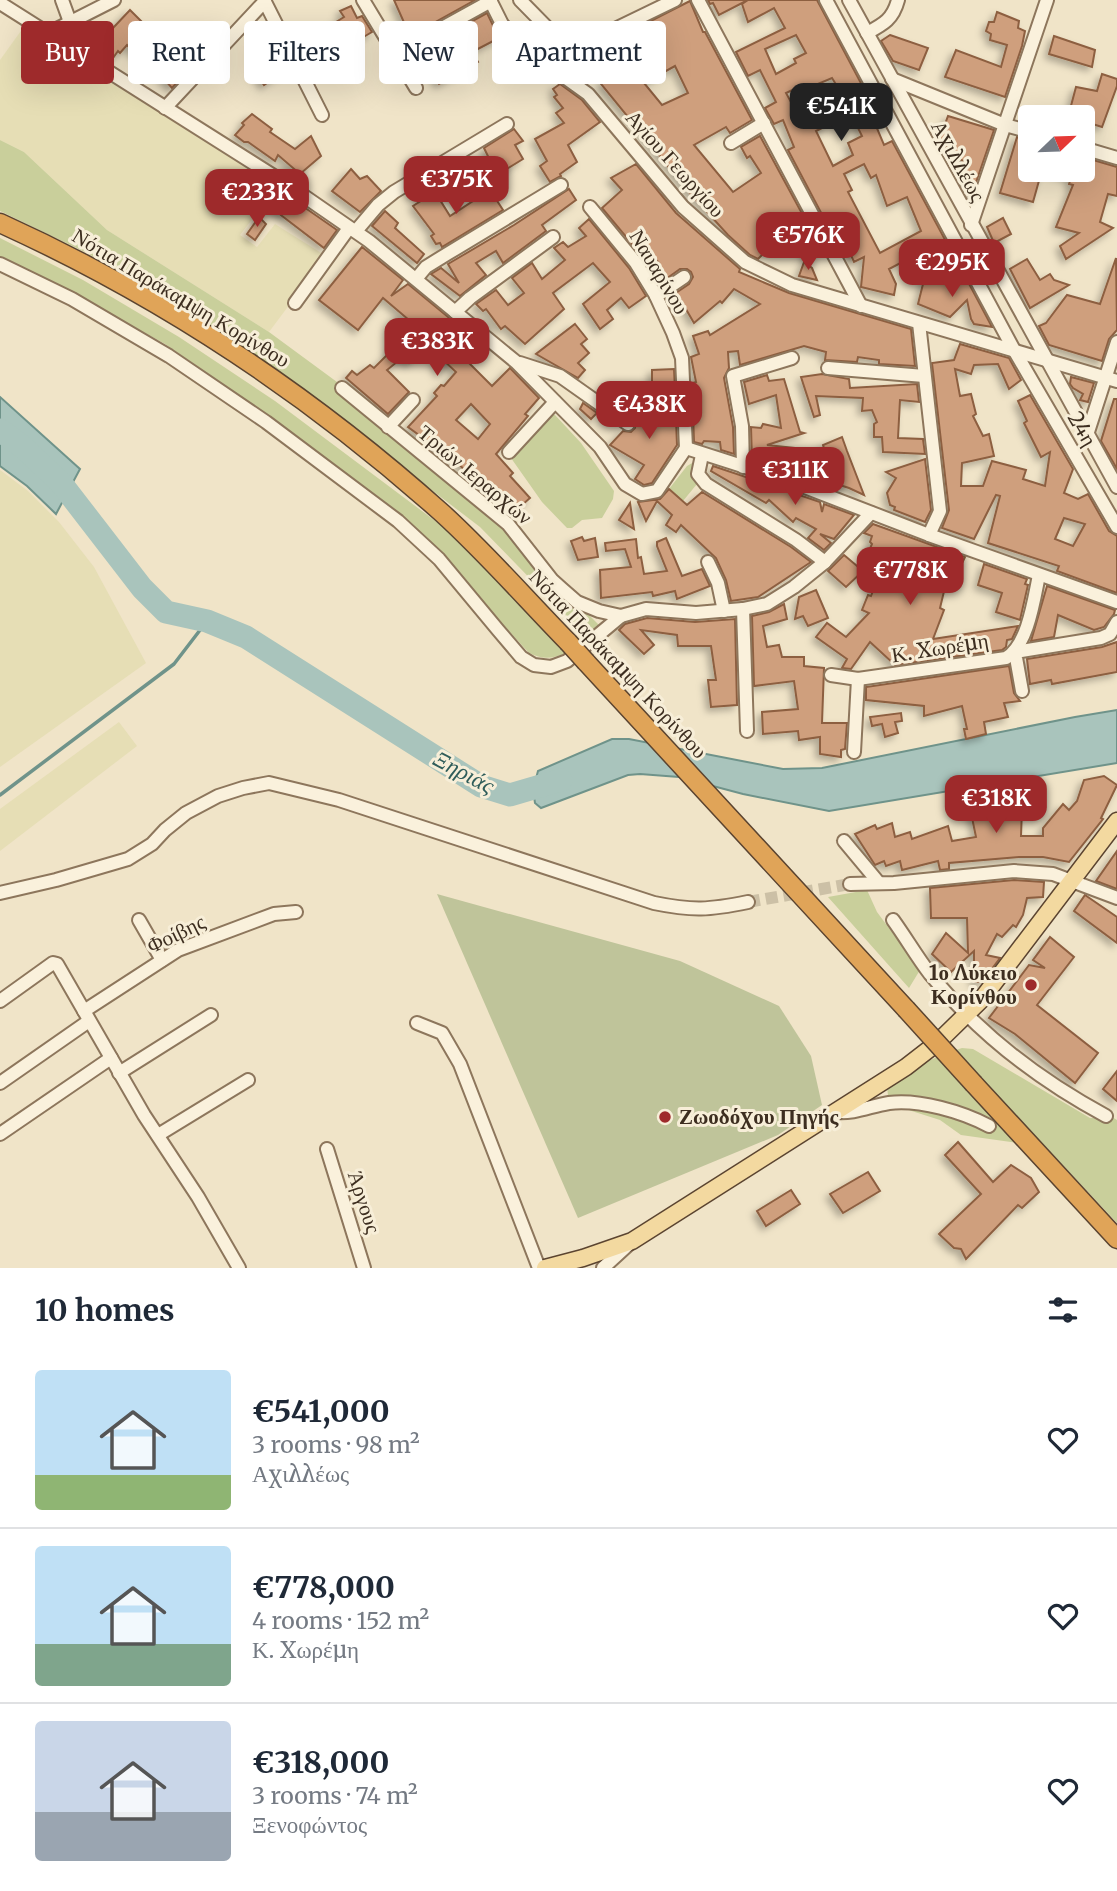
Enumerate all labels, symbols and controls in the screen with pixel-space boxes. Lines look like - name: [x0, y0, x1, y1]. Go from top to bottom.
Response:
- chip: Buy: [21, 21, 114, 84]
- chip: Rent: [128, 21, 230, 84]
- chip: Filters: [244, 21, 365, 84]
- chip: New: [379, 21, 478, 84]
- chip: Apartment: [492, 21, 666, 84]
- pin: €541K: [792, 83, 890, 143]
- text: €541K: [806, 91, 876, 120]
- street label: Αγίου Γεωργίου: [620, 104, 731, 223]
- north arrow: [1018, 105, 1096, 182]
- map controls: [1018, 105, 1095, 182]
- street label: Αχιλλέως: [925, 115, 992, 207]
- pin: €375K: [407, 156, 505, 216]
- text: €375K: [420, 164, 492, 193]
- pin: €233K: [208, 170, 306, 229]
- text: €233K: [221, 177, 293, 206]
- pin: €576K: [759, 212, 857, 272]
- text: €576K: [772, 220, 844, 249]
- street label: Νότια Παράκαμψη Κορίνθου: [67, 222, 295, 373]
- street label: Ναυαρίνου: [624, 224, 695, 319]
- pin: €295K: [903, 240, 1001, 299]
- text: €295K: [915, 247, 989, 276]
- pin: €383K: [388, 318, 486, 378]
- text: €383K: [400, 326, 474, 355]
- pin: €438K: [600, 382, 698, 441]
- text: €438K: [612, 389, 686, 418]
- street label: 24η: [1062, 407, 1103, 451]
- street label: Τριών Ιεραρχών: [413, 419, 538, 530]
- pin: €311K: [746, 448, 844, 507]
- text: €311K: [761, 455, 829, 484]
- pin: €778K: [861, 548, 959, 607]
- text: €778K: [873, 555, 947, 584]
- street label: Νότια Παράκαμψη Κορίνθου: [523, 563, 713, 764]
- street label: Κ. Χωρέμη: [890, 627, 990, 668]
- water label: Ξηριάς: [429, 744, 500, 800]
- pin: €318K: [947, 776, 1045, 835]
- text: €318K: [961, 783, 1031, 812]
- street label: Φοίβης: [142, 908, 210, 959]
- place label: 1ο Λύκειο Κορίνθου: [929, 959, 1017, 1010]
- marker: 1ο Λύκειο Κορίνθου: [1023, 977, 1039, 993]
- place label: Ζωοδόχου Πηγής: [679, 1103, 840, 1130]
- marker: Ζωοδόχου Πηγής: [657, 1109, 673, 1125]
- street label: Άργους: [342, 1167, 387, 1237]
- text: 10 homes: [35, 1291, 175, 1329]
- icon: filters: [1044, 1291, 1082, 1329]
- text: €541,000: [252, 1392, 390, 1430]
- icon: home: [91, 1398, 175, 1482]
- icon: heart: [1044, 1421, 1082, 1459]
- text: 3 rooms · 98 m²: [252, 1430, 420, 1459]
- text: Αχιλλέως: [252, 1459, 349, 1488]
- text: €778,000: [252, 1568, 395, 1606]
- icon: home: [91, 1574, 175, 1658]
- icon: heart: [1044, 1597, 1082, 1635]
- text: 4 rooms · 152 m²: [252, 1606, 429, 1635]
- text: Κ. Χωρέμη: [252, 1635, 359, 1664]
- text: €318,000: [252, 1743, 389, 1781]
- icon: home: [91, 1749, 175, 1833]
- icon: heart: [1044, 1772, 1082, 1810]
- text: 3 rooms · 74 m²: [252, 1781, 418, 1810]
- text: Ξενοφώντος: [252, 1810, 367, 1839]

